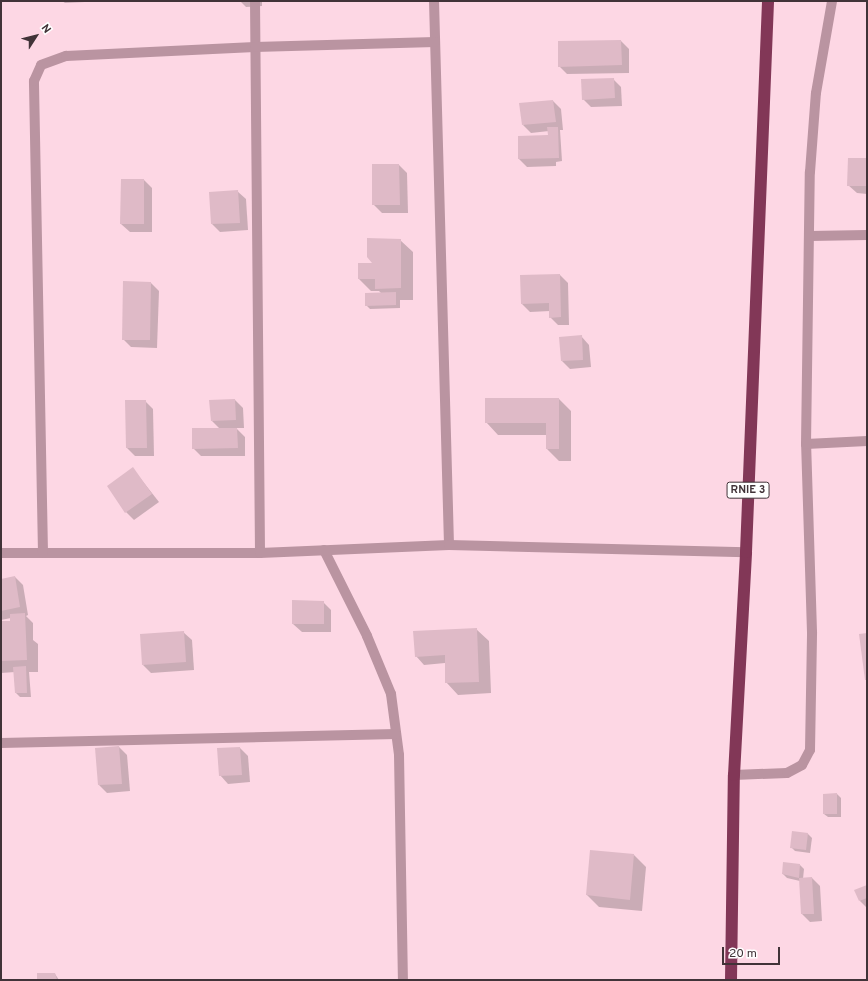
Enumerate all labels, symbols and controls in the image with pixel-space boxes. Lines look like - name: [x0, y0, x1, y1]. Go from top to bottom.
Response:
- north arrow: [16, 16, 56, 56]
- text: N: [38, 22, 54, 36]
- road number: RNIE 3: [726, 481, 770, 499]
- scale bar: [724, 939, 782, 965]
- text: 20 m: [729, 946, 757, 962]

